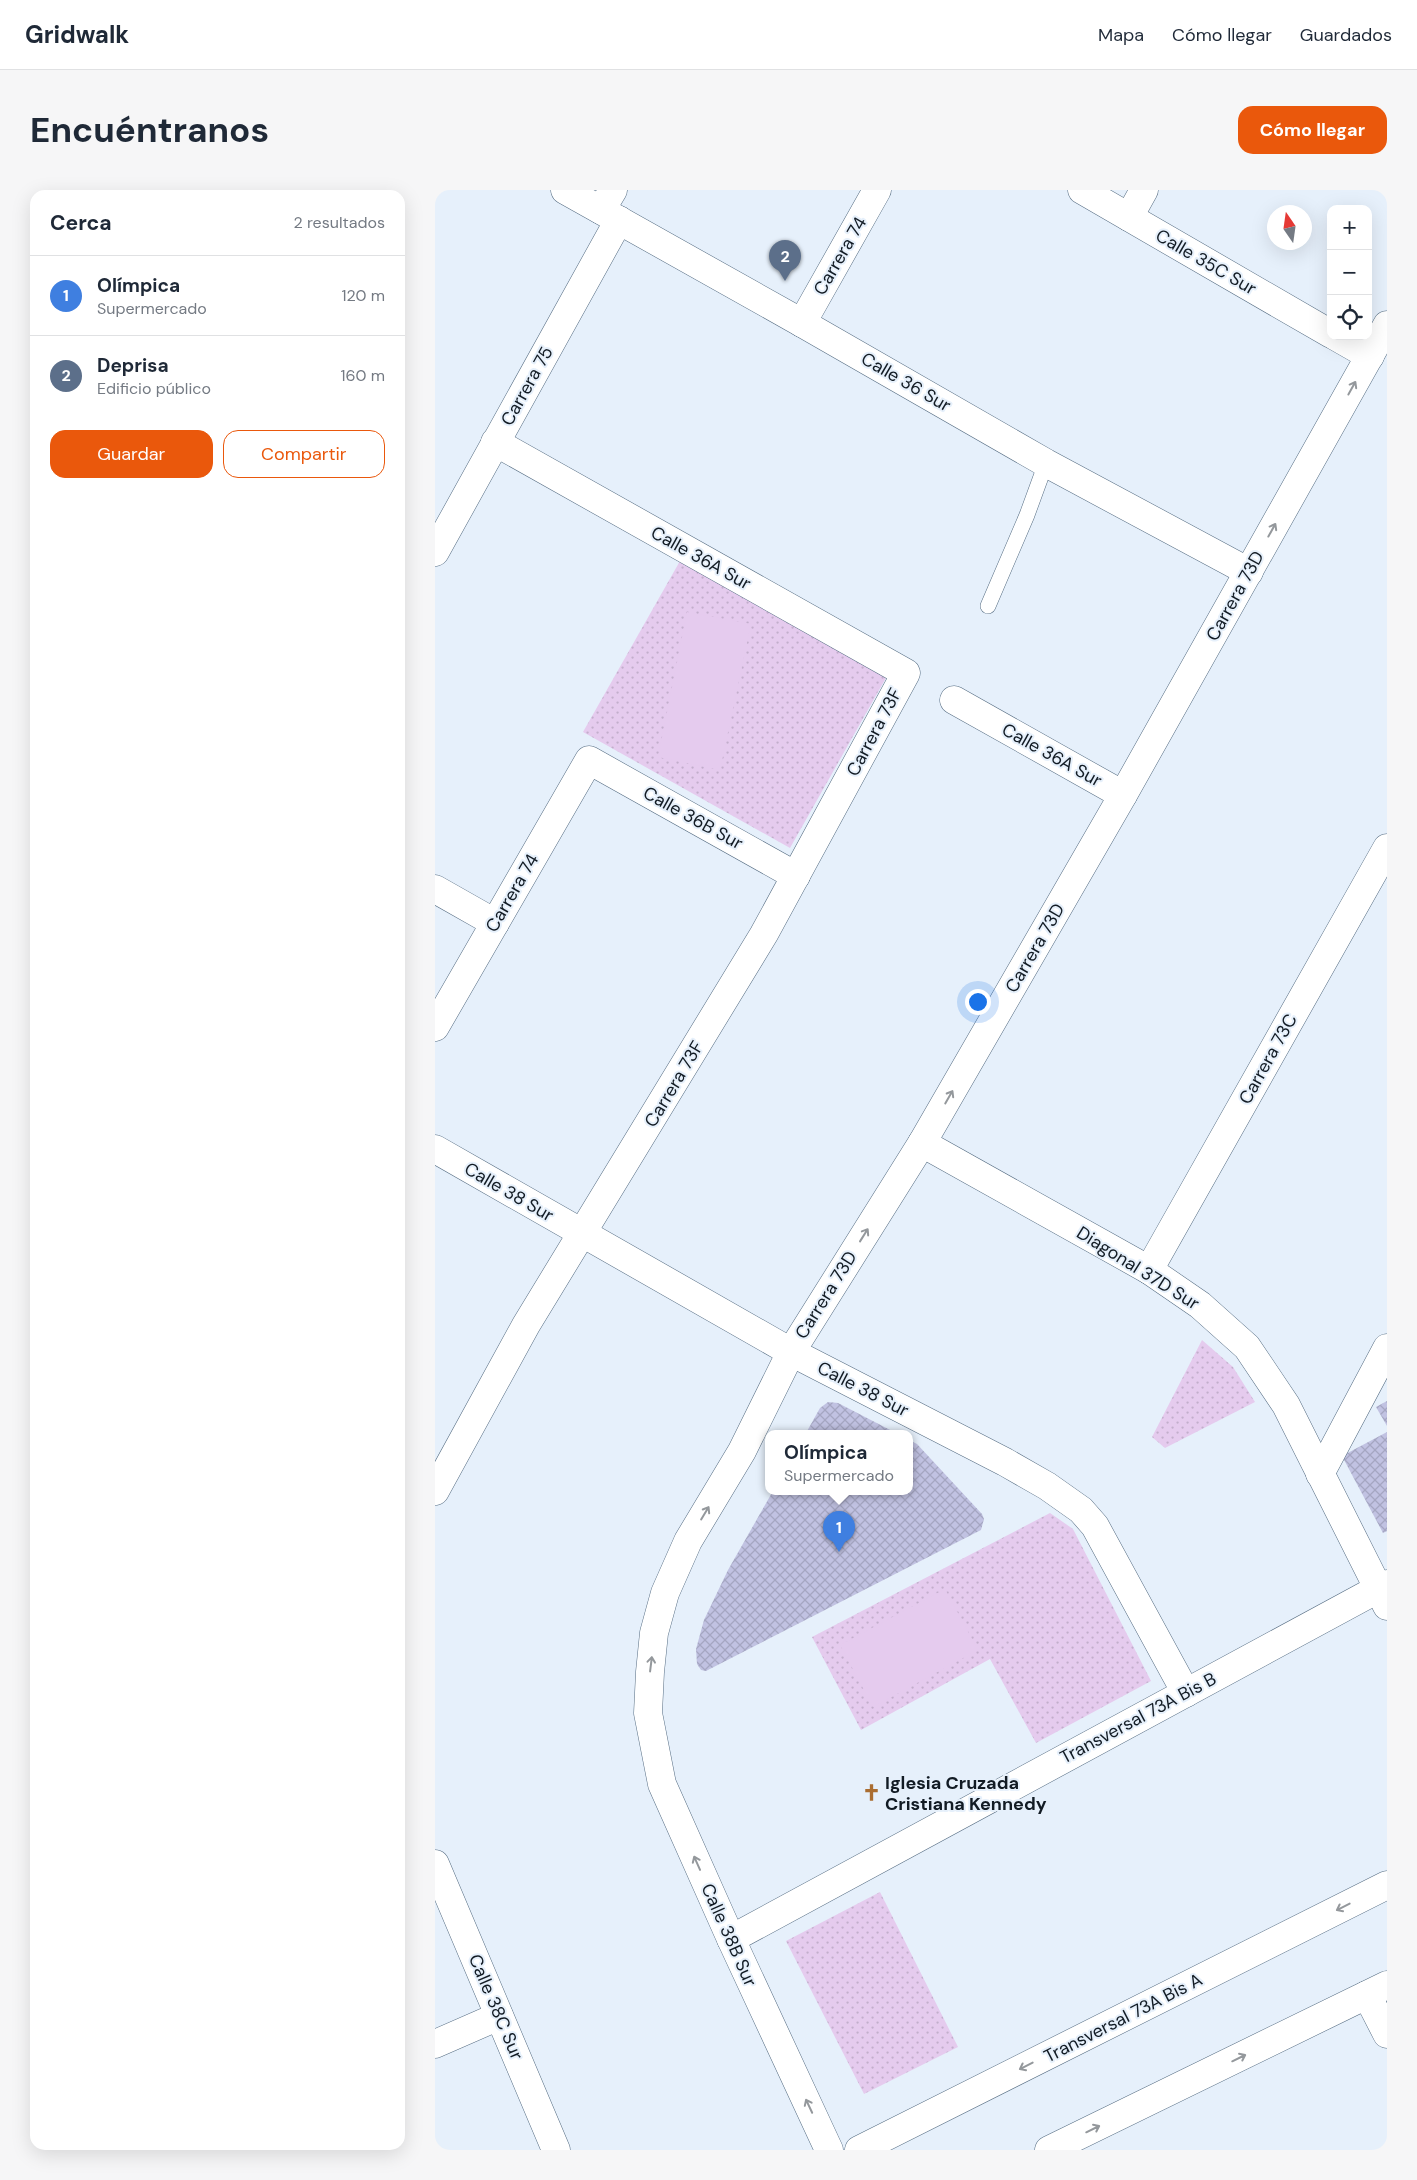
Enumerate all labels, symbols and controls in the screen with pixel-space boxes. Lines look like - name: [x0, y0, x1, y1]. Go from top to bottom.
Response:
- text: Gridwalk: [25, 19, 129, 50]
- text: Mapa: [1098, 23, 1144, 47]
- text: Cómo llegar: [1172, 23, 1272, 47]
- text: Guardados: [1300, 23, 1392, 47]
- button: Cómo llegar: [1238, 106, 1387, 154]
- text: Encuéntranos: [30, 107, 269, 153]
- north arrow: [1267, 205, 1312, 250]
- map controls: [1327, 205, 1372, 340]
- button: +: [1327, 205, 1372, 250]
- text: Cerca: [50, 209, 112, 237]
- text: 2 resultados: [294, 212, 385, 233]
- street label: Carrera 74: [808, 212, 872, 300]
- street label: Calle 35C Sur: [1151, 223, 1261, 301]
- pin: 2: [769, 240, 801, 281]
- button: −: [1327, 250, 1372, 295]
- text: Olímpica: [97, 273, 180, 298]
- text: 1: [63, 285, 69, 306]
- text: 120 m: [341, 285, 385, 306]
- button: locate: [1327, 295, 1372, 340]
- text: Supermercado: [97, 298, 207, 319]
- street label: Carrera 75: [495, 342, 559, 430]
- street label: Calle 36 Sur: [857, 347, 956, 418]
- text: Deprisa: [97, 353, 169, 378]
- text: 2: [61, 365, 71, 386]
- text: 160 m: [341, 365, 385, 386]
- text: Edificio público: [97, 378, 211, 399]
- one-way arrow: [1347, 381, 1357, 396]
- button: Guardar: [50, 430, 213, 478]
- button: Compartir: [223, 430, 385, 478]
- street label: Calle 36A Sur: [647, 521, 756, 596]
- one-way arrow: [1268, 523, 1278, 537]
- street label: Carrera 73D: [1200, 547, 1270, 645]
- street label: Carrera 73F: [841, 683, 907, 780]
- street label: Calle 36A Sur: [998, 718, 1107, 793]
- street label: Calle 36B Sur: [639, 781, 748, 855]
- street label: Carrera 74: [480, 849, 544, 937]
- street label: Carrera 73D: [1000, 899, 1070, 997]
- your location: [965, 989, 991, 1015]
- street label: Carrera 73C: [1233, 1009, 1303, 1108]
- street label: Carrera 73F: [639, 1036, 709, 1132]
- one-way arrow: [944, 1090, 954, 1104]
- street label: Calle 38 Sur: [460, 1157, 558, 1227]
- street label: Diagonal 37D Sur: [1072, 1221, 1204, 1316]
- one-way arrow: [859, 1229, 869, 1243]
- street label: Carrera 73D: [790, 1247, 862, 1343]
- street label: Calle 38 Sur: [813, 1356, 913, 1422]
- popup: [765, 1430, 913, 1495]
- text: Olímpica: [784, 1440, 867, 1465]
- text: Supermercado: [784, 1465, 894, 1486]
- one-way arrow: [700, 1506, 710, 1520]
- pin: 1: [823, 1511, 855, 1552]
- one-way arrow: [646, 1656, 656, 1672]
- street label: Transversal 73A Bis B: [1056, 1667, 1220, 1769]
- place label: Iglesia Cruzada Cristiana Kennedy: [885, 1771, 1047, 1816]
- church icon: Iglesia Cruzada Cristiana Kennedy: [861, 1783, 881, 1803]
- one-way arrow: [691, 1855, 701, 1870]
- street label: Calle 38B Sur: [696, 1880, 763, 1991]
- one-way arrow: [1336, 1902, 1351, 1912]
- street label: Calle 38C Sur: [463, 1951, 529, 2064]
- street label: Transversal 73A Bis A: [1040, 1968, 1206, 2068]
- one-way arrow: [1231, 2052, 1246, 2062]
- one-way arrow: [1019, 2062, 1034, 2071]
- one-way arrow: [803, 2099, 813, 2114]
- one-way arrow: [1085, 2123, 1100, 2133]

